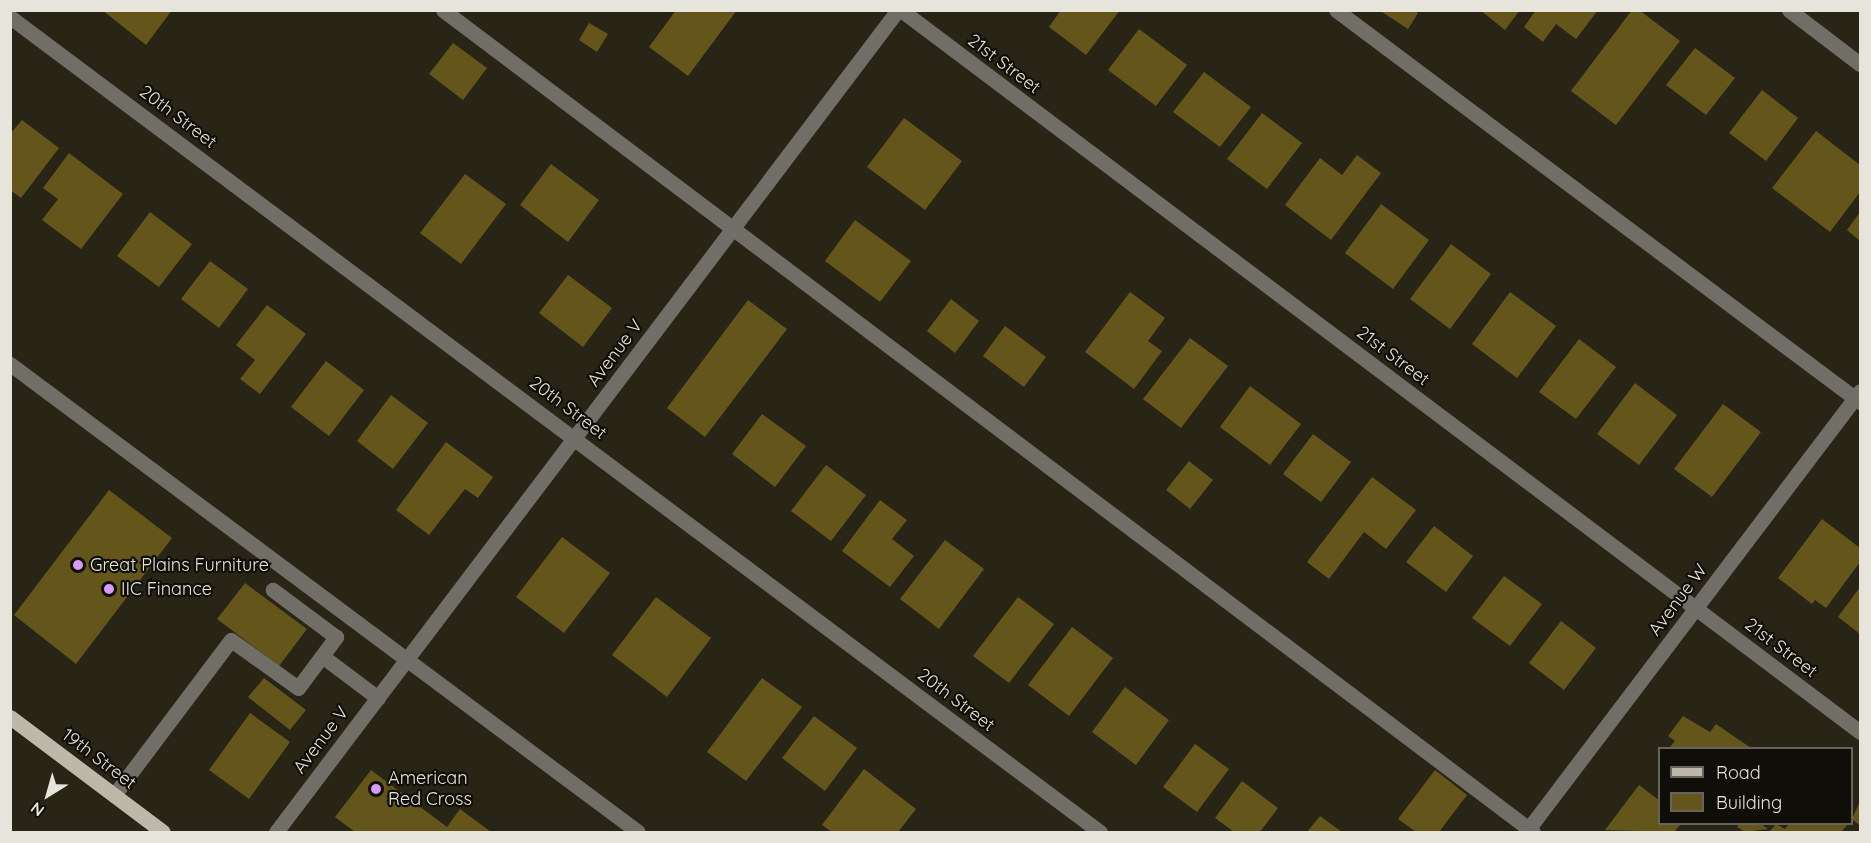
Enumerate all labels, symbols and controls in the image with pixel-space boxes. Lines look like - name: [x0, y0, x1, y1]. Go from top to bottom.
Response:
- street label: 21st Street: [963, 30, 1045, 98]
- street label: 20th Street: [135, 81, 221, 153]
- street label: Avenue V: [583, 315, 647, 391]
- street label: 21st Street: [1352, 322, 1434, 390]
- street label: 20th Street: [525, 372, 611, 444]
- place label: Great Plains Furniture: [90, 554, 269, 576]
- marker: Great Plains Furniture: [71, 558, 85, 572]
- street label: Avenue W: [1644, 560, 1712, 640]
- place label: IIC Finance: [121, 578, 212, 600]
- marker: IIC Finance: [102, 582, 116, 596]
- street label: 21st Street: [1740, 614, 1822, 682]
- street label: 20th Street: [913, 664, 999, 736]
- street label: Avenue V: [289, 702, 353, 778]
- street label: 19th Street: [58, 724, 140, 794]
- legend: [1658, 747, 1853, 825]
- text: Road: [1716, 761, 1761, 784]
- north arrow: [18, 765, 78, 825]
- place label: American Red Cross: [388, 768, 472, 810]
- marker: American Red Cross: [369, 782, 383, 796]
- text: Building: [1716, 791, 1782, 814]
- text: N: [26, 798, 48, 821]

